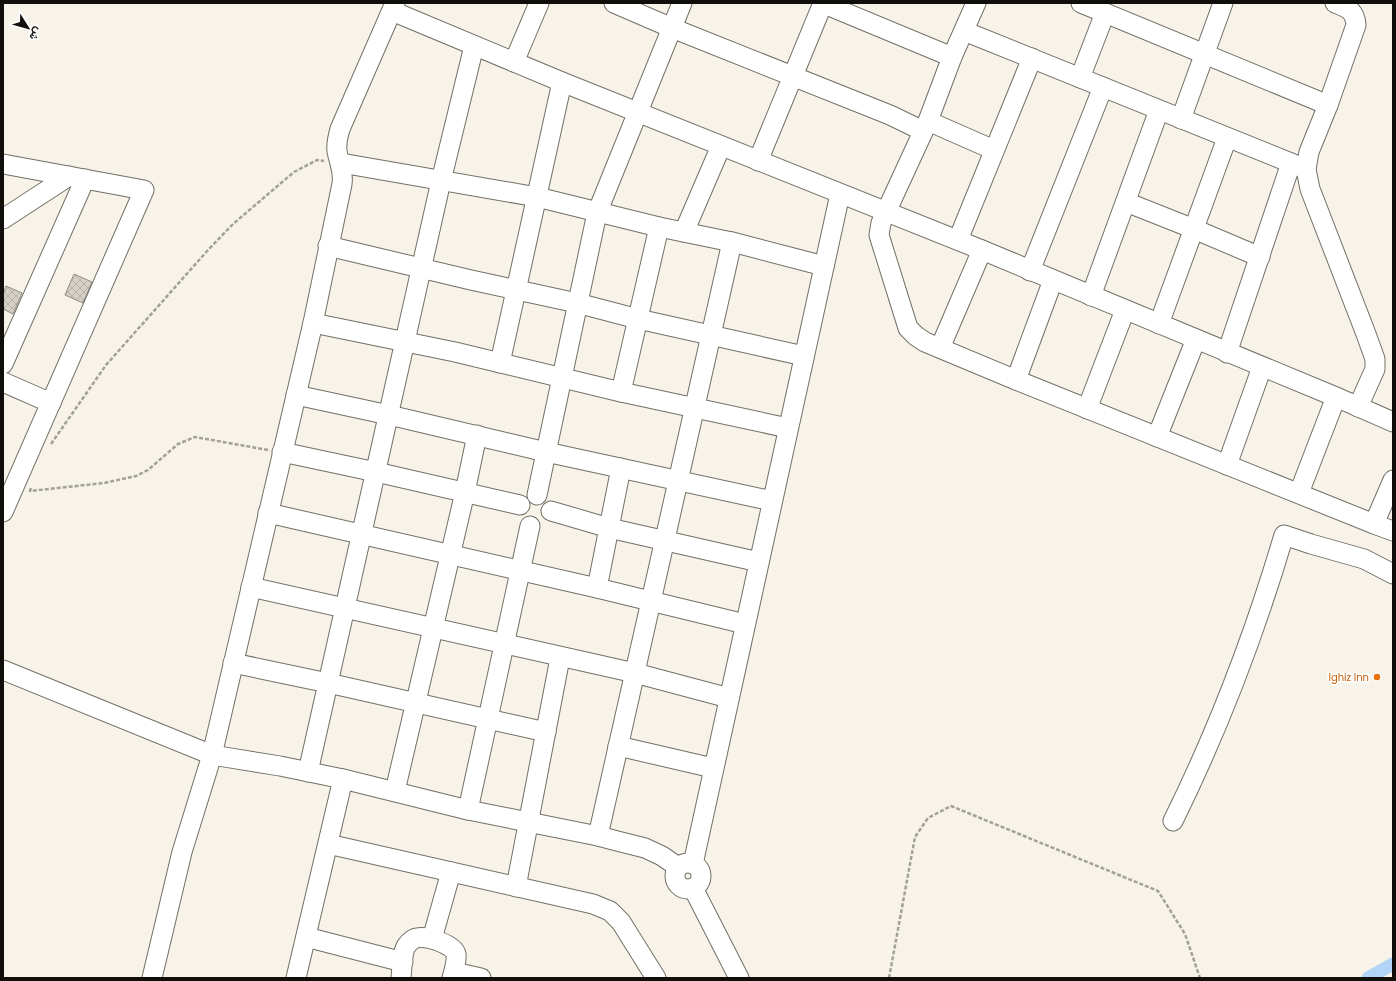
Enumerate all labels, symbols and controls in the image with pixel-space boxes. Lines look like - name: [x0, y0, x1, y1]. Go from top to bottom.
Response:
- north arrow: [8, 8, 48, 48]
- text: ش: [26, 24, 46, 44]
- place label: Ighiz Inn: [1328, 670, 1369, 685]
- marker: Ighiz Inn: [1372, 672, 1382, 682]

